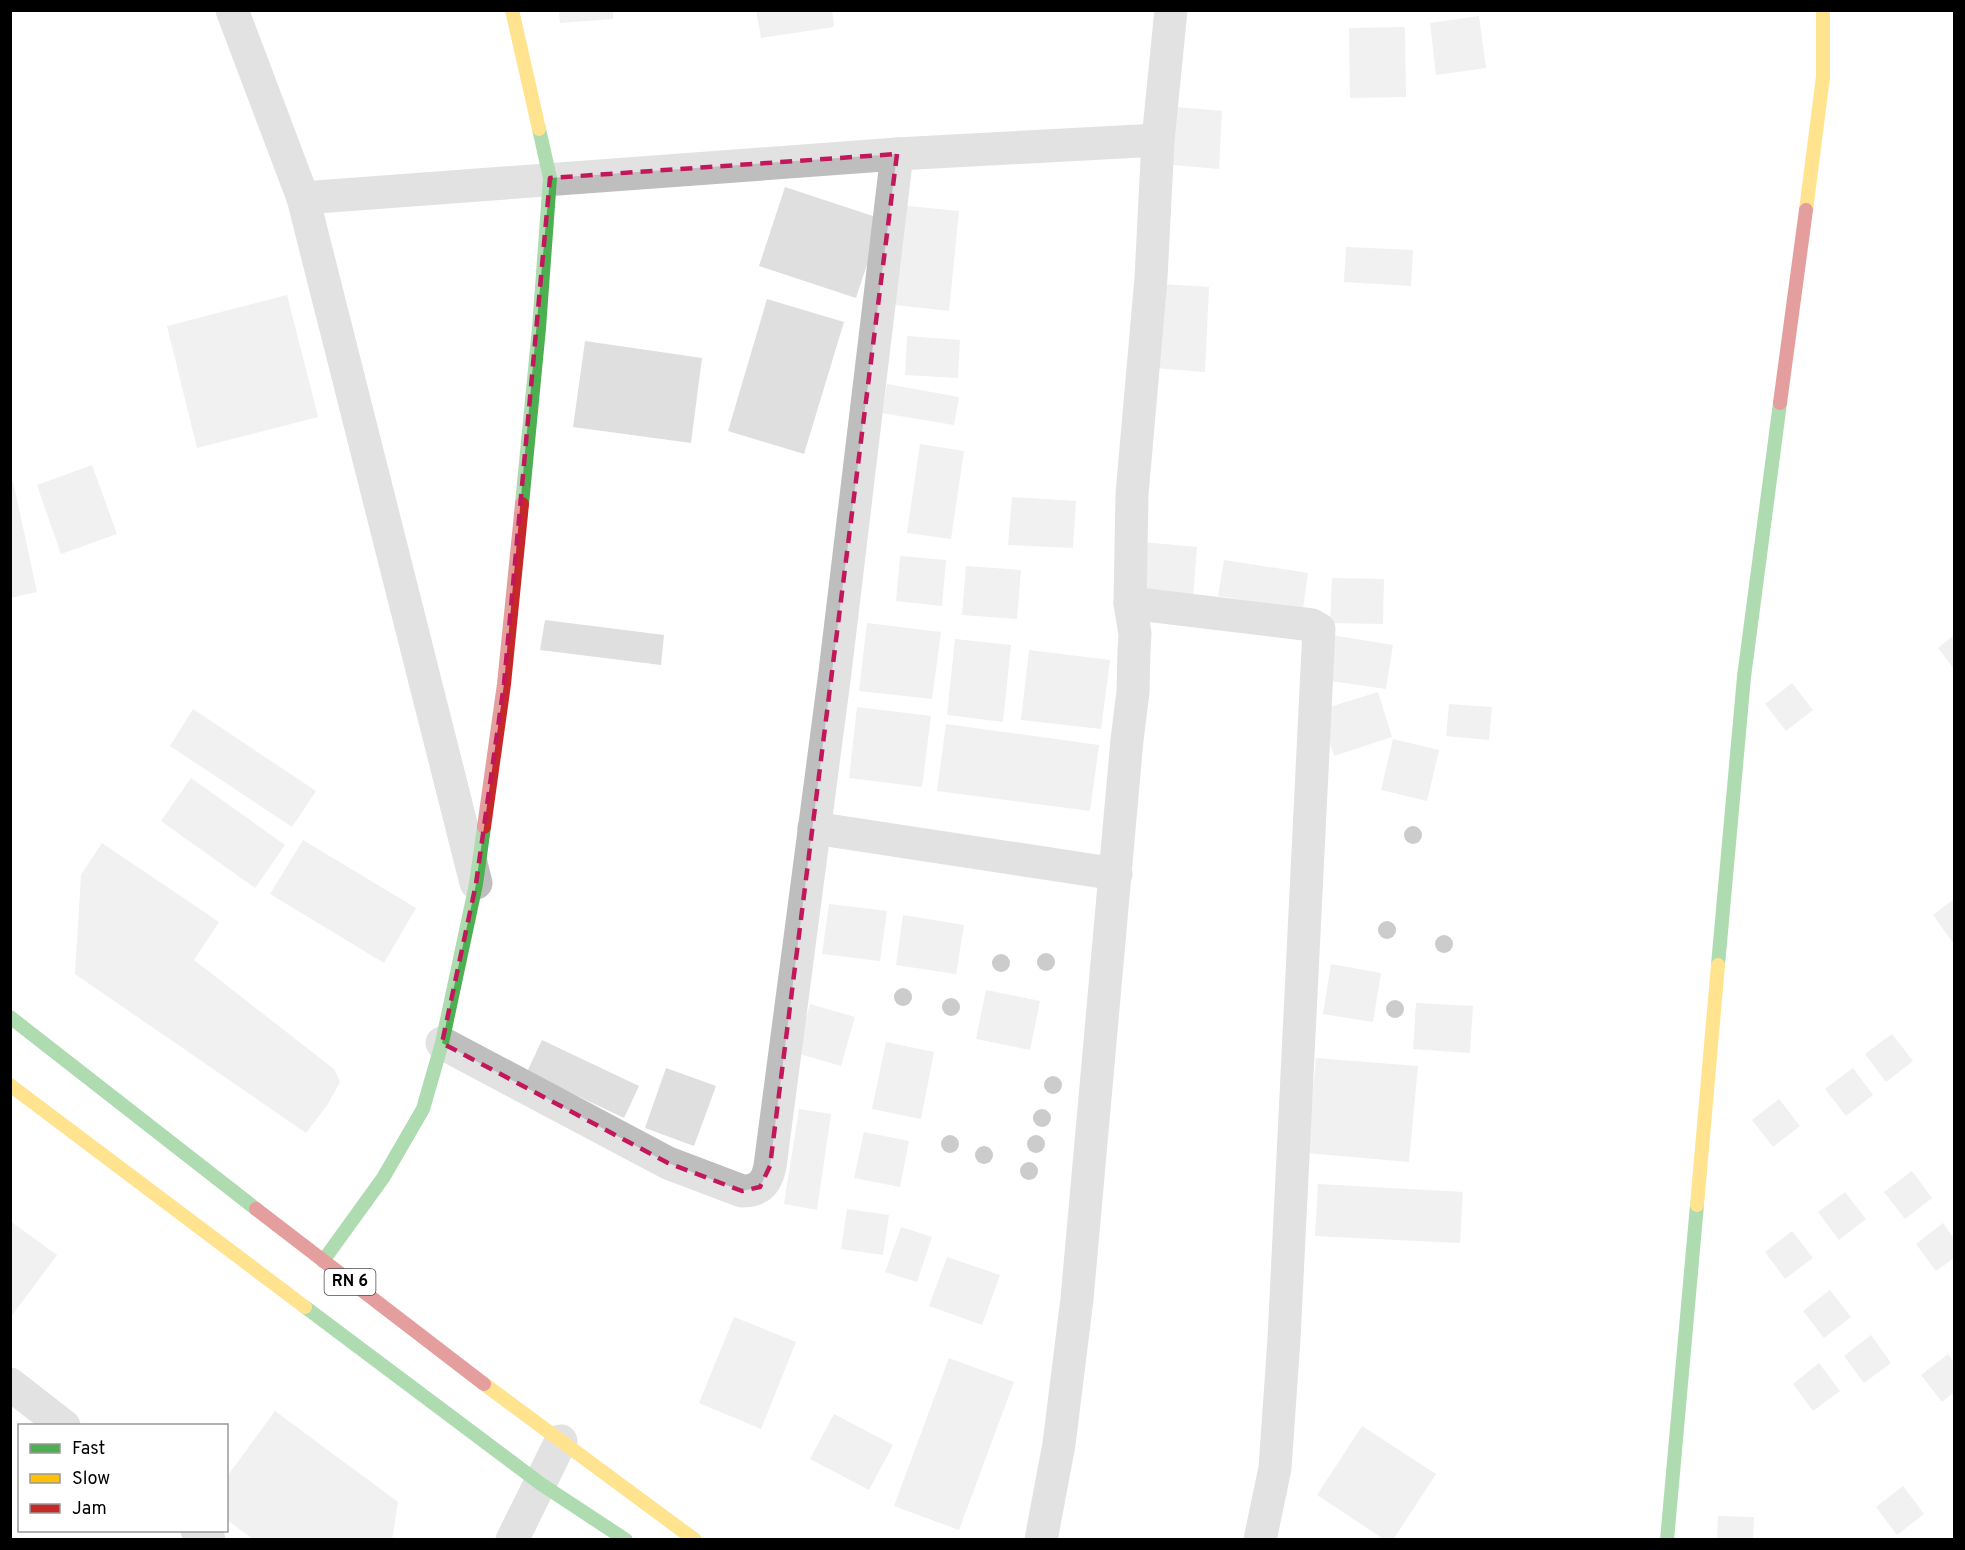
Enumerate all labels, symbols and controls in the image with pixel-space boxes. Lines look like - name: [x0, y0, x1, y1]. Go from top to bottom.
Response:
- road number: RN 6: [324, 1269, 376, 1295]
- legend: [18, 1424, 228, 1532]
- text: Fast: [72, 1438, 105, 1461]
- text: Slow: [72, 1468, 110, 1491]
- text: Jam: [72, 1498, 107, 1521]

